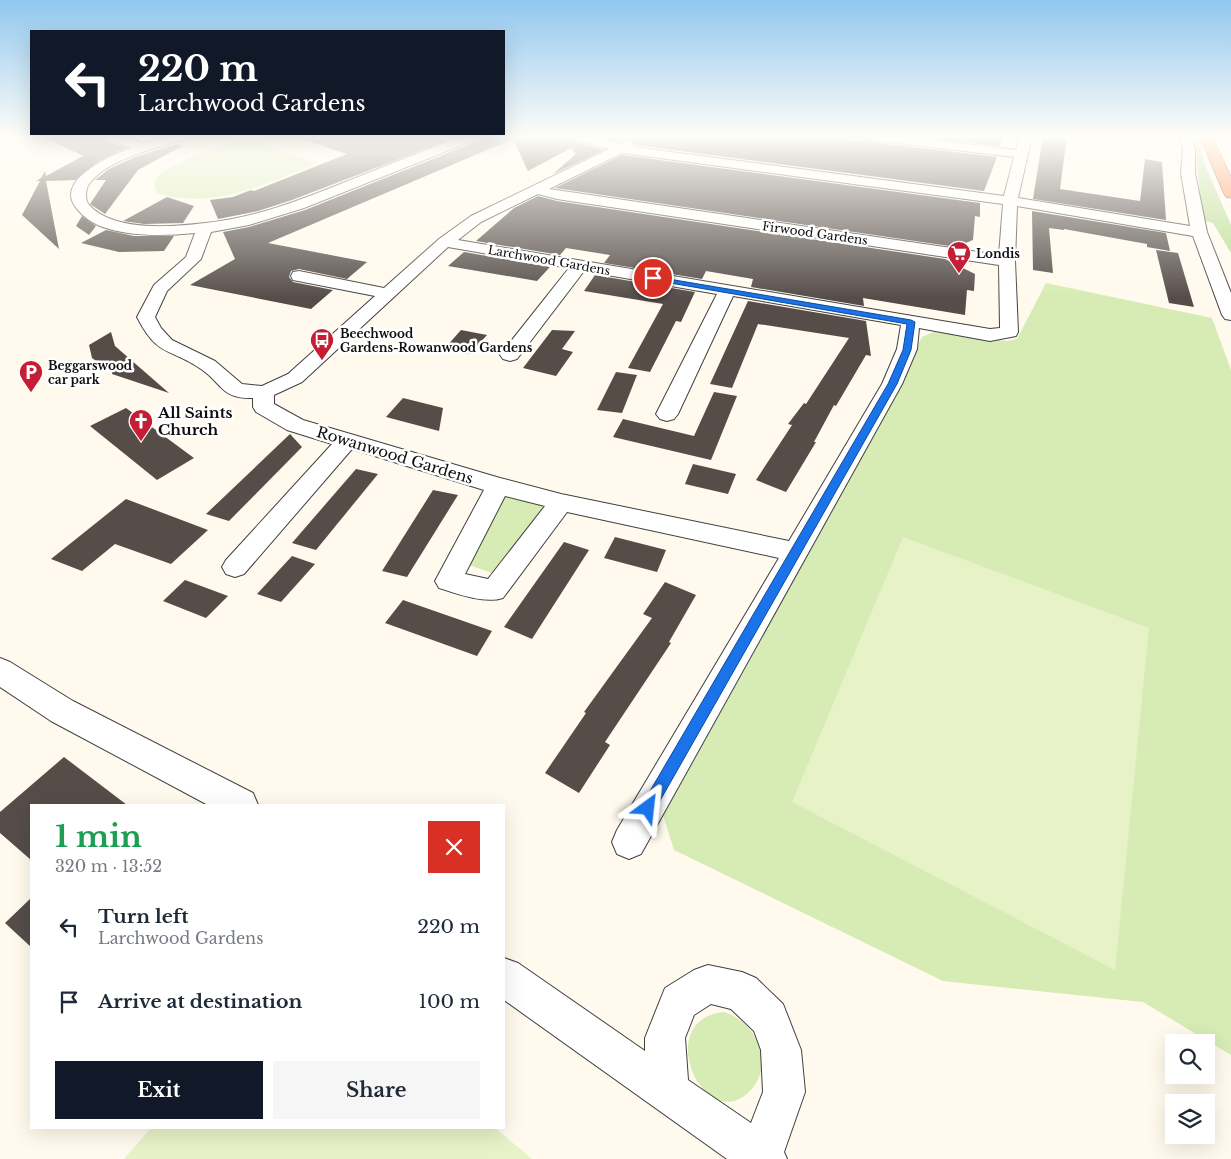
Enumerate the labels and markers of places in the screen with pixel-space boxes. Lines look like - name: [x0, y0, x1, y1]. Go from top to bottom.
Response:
- supermarket icon: Londis: [946, 240, 972, 274]
- place label: Londis: [976, 246, 1020, 261]
- pin: [632, 257, 674, 299]
- place label: Beechwood Gardens-Rowanwood Gardens: [340, 326, 533, 355]
- bus stop icon: Beechwood Gardens-Rowanwood Gardens: [309, 327, 335, 361]
- place label: Beggarswood car park: [48, 358, 133, 387]
- parking icon: Beggarswood car park: [18, 359, 44, 393]
- place label: All Saints Church: [157, 403, 232, 439]
- church icon: All Saints Church: [128, 408, 154, 442]

